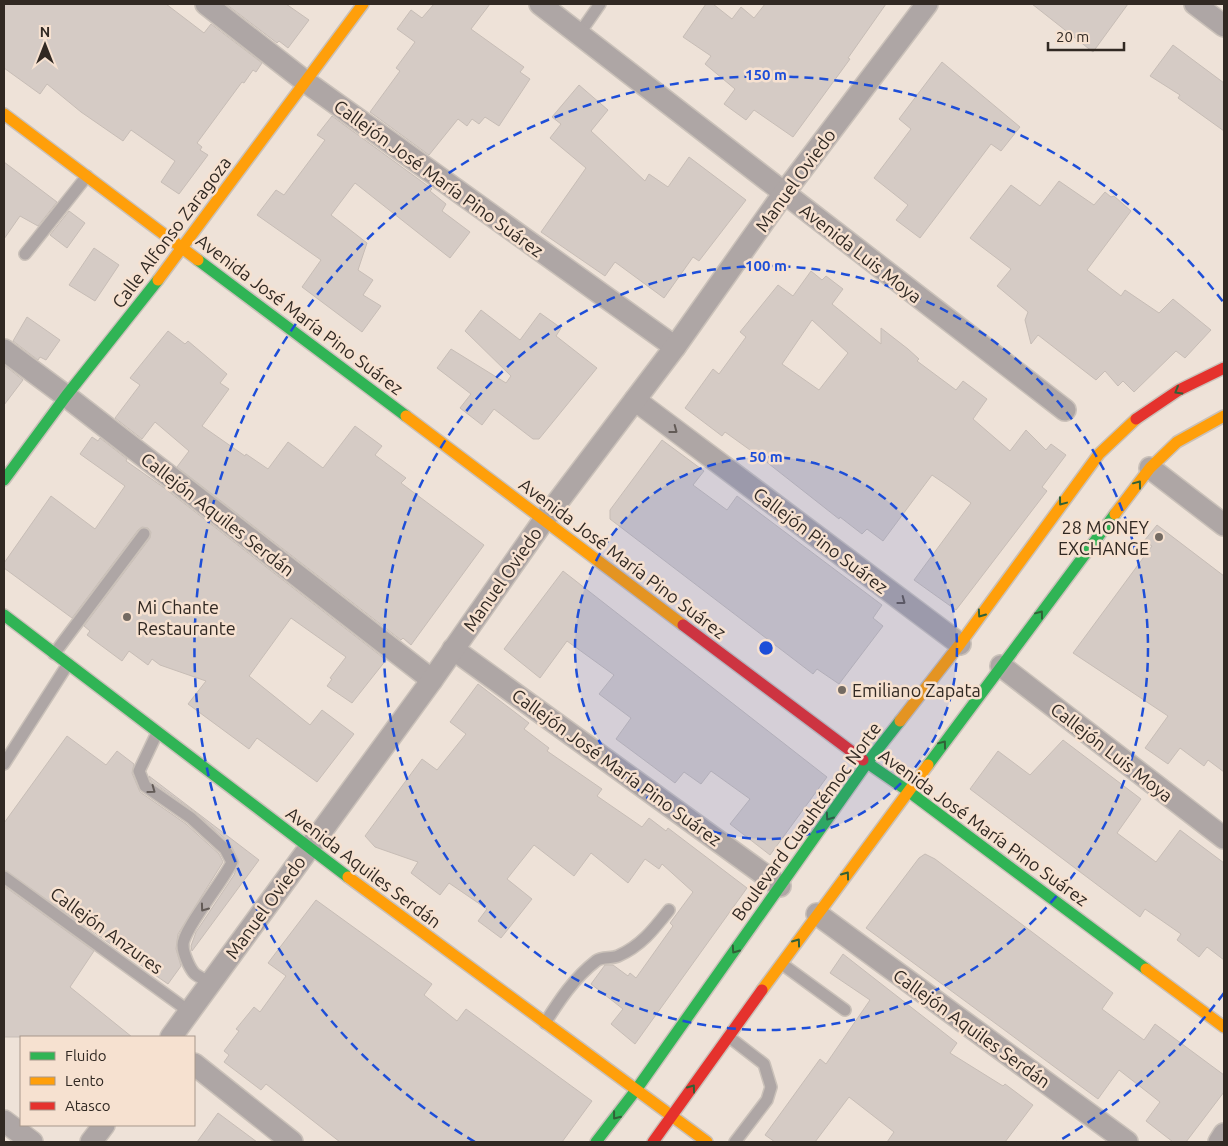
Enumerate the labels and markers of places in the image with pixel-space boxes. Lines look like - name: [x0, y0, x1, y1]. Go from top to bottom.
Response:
- place label: 28 MONEY EXCHANGE: [1058, 517, 1150, 558]
- marker: 28 MONEY EXCHANGE: [1153, 531, 1165, 543]
- place label: Mi Chante Restaurante: [137, 597, 236, 638]
- marker: Mi Chante Restaurante: [121, 611, 133, 623]
- centre of rings: [757, 639, 775, 657]
- place label: Emiliano Zapata: [852, 680, 981, 700]
- marker: Emiliano Zapata: [836, 684, 848, 696]

